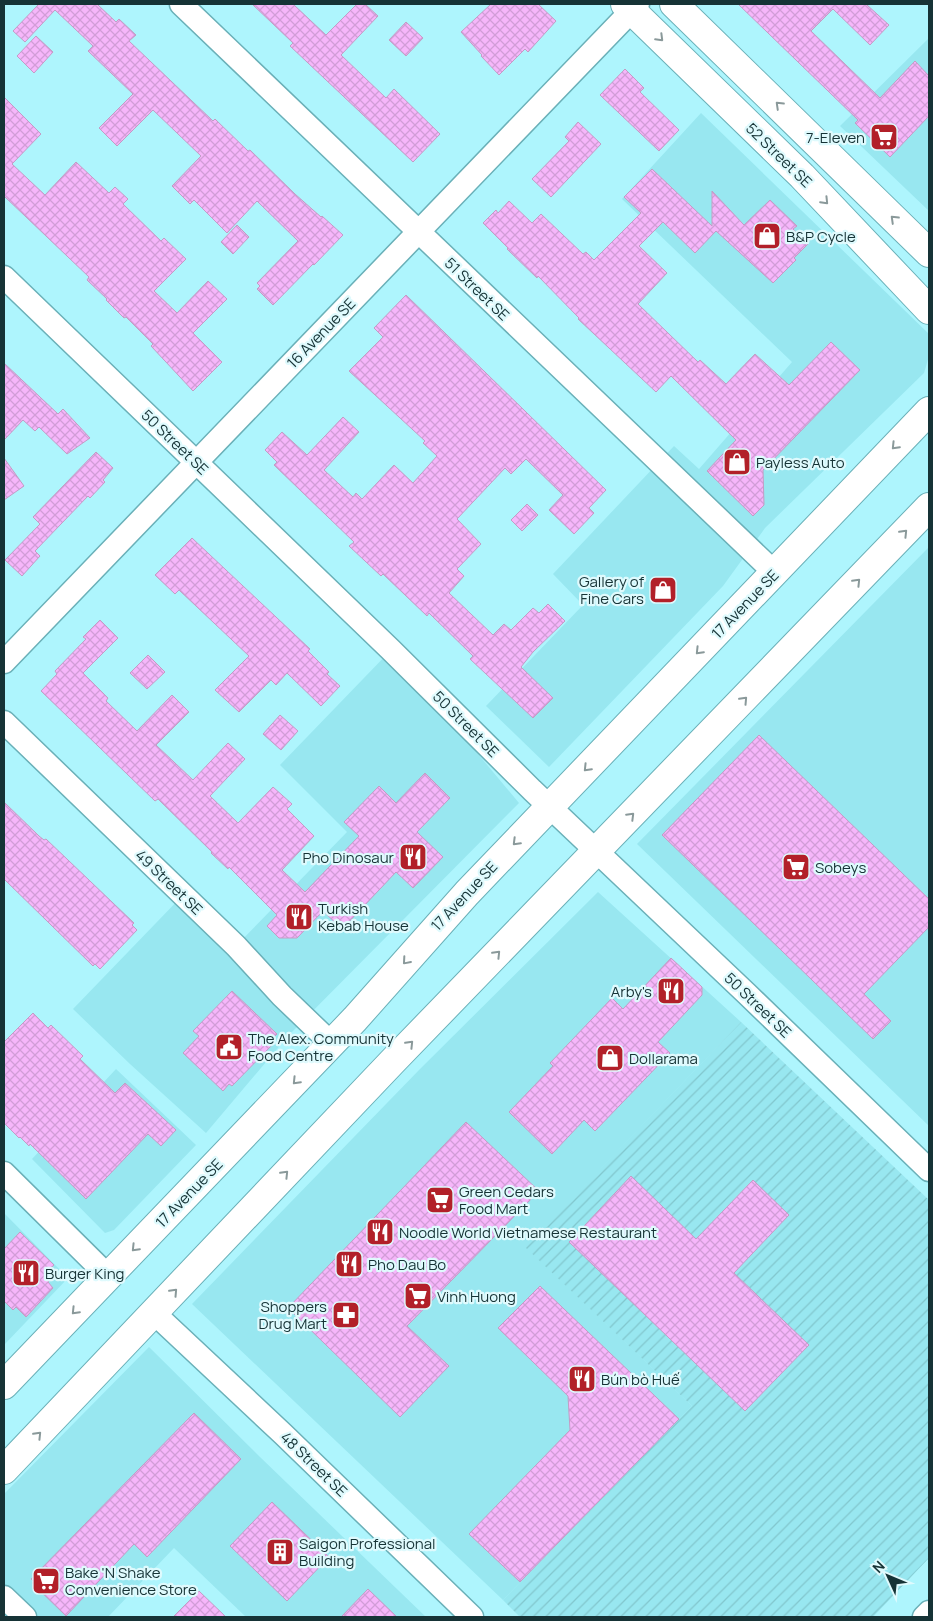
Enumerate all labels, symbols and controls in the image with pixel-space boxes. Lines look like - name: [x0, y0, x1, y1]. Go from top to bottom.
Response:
- one-way arrow: [654, 32, 663, 41]
- one-way arrow: [775, 102, 784, 111]
- street label: 52 Street SE: [741, 118, 817, 192]
- supermarket icon: 7-Eleven: [869, 122, 899, 152]
- place label: 7-Eleven: [806, 127, 865, 148]
- one-way arrow: [819, 195, 828, 204]
- one-way arrow: [891, 216, 900, 225]
- shop icon: B&P Cycle: [752, 221, 782, 251]
- place label: B&P Cycle: [786, 226, 856, 247]
- street label: 51 Street SE: [440, 253, 514, 325]
- street label: 16 Avenue SE: [282, 293, 360, 373]
- street label: 50 Street SE: [137, 405, 213, 479]
- one-way arrow: [892, 441, 901, 450]
- shop icon: Payless Auto: [722, 447, 752, 477]
- place label: Payless Auto: [756, 452, 845, 473]
- one-way arrow: [898, 530, 907, 539]
- street label: 17 Avenue SE: [707, 565, 783, 643]
- place label: Gallery of Fine Cars: [579, 571, 645, 609]
- shop icon: Gallery of Fine Cars: [648, 575, 678, 605]
- one-way arrow: [851, 579, 860, 588]
- one-way arrow: [696, 645, 705, 654]
- street label: 50 Street SE: [428, 686, 504, 762]
- one-way arrow: [738, 696, 747, 705]
- one-way arrow: [584, 763, 593, 772]
- one-way arrow: [625, 813, 634, 822]
- one-way arrow: [513, 836, 522, 845]
- restaurant icon: Pho Dinosaur: [398, 842, 428, 872]
- street label: 49 Street SE: [131, 845, 207, 919]
- place label: Pho Dinosaur: [302, 847, 395, 868]
- supermarket icon: Sobeys: [781, 852, 811, 882]
- street label: 17 Avenue SE: [426, 856, 502, 936]
- place label: Sobeys: [815, 857, 867, 878]
- place label: Turkish Kebab House: [318, 898, 409, 936]
- restaurant icon: Turkish Kebab House: [284, 902, 314, 932]
- one-way arrow: [491, 951, 500, 960]
- one-way arrow: [403, 955, 411, 964]
- street label: 50 Street SE: [720, 968, 796, 1042]
- restaurant icon: Arby's: [656, 976, 686, 1006]
- place label: Arby's: [611, 981, 652, 1002]
- place label: The Alex. Community Food Centre: [248, 1028, 394, 1066]
- public building icon: The Alex. Community Food Centre: [214, 1032, 244, 1062]
- one-way arrow: [404, 1041, 413, 1050]
- shop icon: Dollarama: [595, 1043, 625, 1073]
- place label: Dollarama: [629, 1048, 698, 1069]
- one-way arrow: [293, 1076, 302, 1085]
- street label: 17 Avenue SE: [151, 1154, 227, 1232]
- one-way arrow: [279, 1171, 288, 1180]
- place label: Green Cedars Food Mart: [459, 1181, 554, 1219]
- supermarket icon: Green Cedars Food Mart: [425, 1185, 455, 1215]
- restaurant icon: Noodle World Vietnamese Restaurant: [365, 1217, 395, 1247]
- place label: Noodle World Vietnamese Restaurant: [399, 1222, 657, 1243]
- one-way arrow: [132, 1243, 141, 1252]
- restaurant icon: Pho Dau Bo: [334, 1249, 364, 1279]
- place label: Pho Dau Bo: [368, 1254, 446, 1275]
- restaurant icon: Burger King: [11, 1258, 41, 1288]
- place label: Burger King: [45, 1263, 124, 1284]
- supermarket icon: Vinh Huong: [403, 1281, 433, 1311]
- place label: Vinh Huong: [437, 1286, 516, 1307]
- one-way arrow: [168, 1289, 177, 1298]
- place label: Shoppers Drug Mart: [258, 1296, 327, 1334]
- pharmacy icon: Shoppers Drug Mart: [331, 1300, 361, 1330]
- one-way arrow: [72, 1305, 81, 1314]
- restaurant icon: Bún bò Huế: [567, 1364, 597, 1394]
- place label: Bún bò Huế: [601, 1369, 680, 1390]
- street label: 48 Street SE: [276, 1427, 352, 1501]
- one-way arrow: [32, 1432, 41, 1441]
- place label: Saigon Professional Building: [299, 1533, 436, 1571]
- building icon: Saigon Professional Building: [265, 1537, 295, 1567]
- north arrow: [863, 1551, 913, 1601]
- text: N: [868, 1556, 889, 1577]
- place label: Bake 'N Shake Convenience Store: [65, 1562, 197, 1600]
- supermarket icon: Bake 'N Shake Convenience Store: [31, 1566, 61, 1596]

